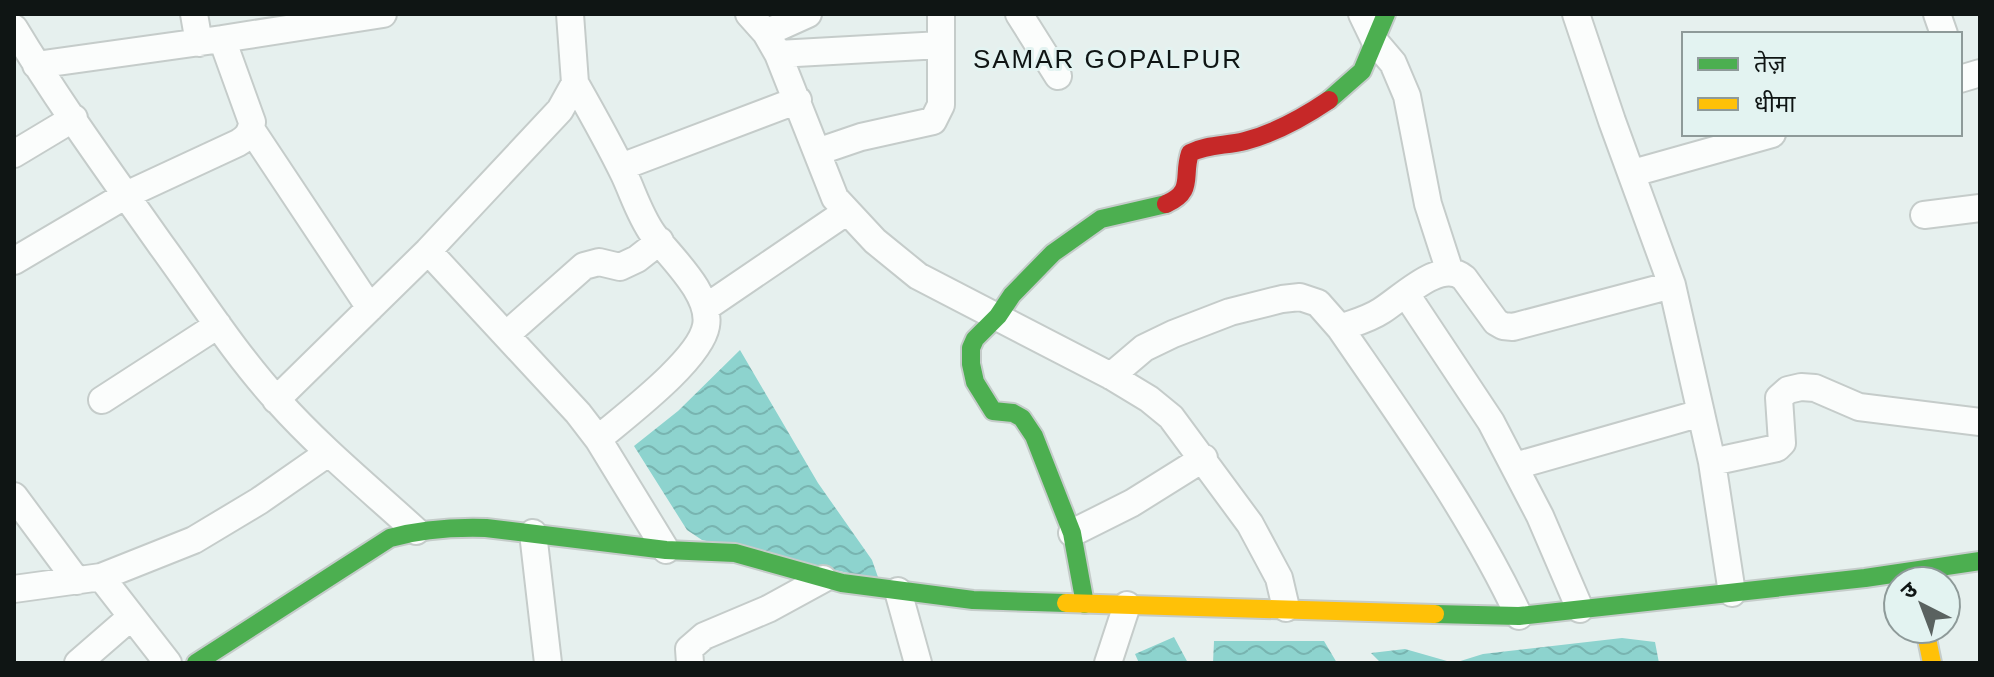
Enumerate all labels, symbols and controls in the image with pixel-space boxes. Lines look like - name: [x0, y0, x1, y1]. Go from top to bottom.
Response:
- legend: [1682, 32, 1962, 136]
- district label: SAMAR GOPALPUR: [973, 44, 1243, 74]
- text: तेज़: [1754, 50, 1787, 77]
- text: धीमा: [1754, 90, 1796, 117]
- north arrow: [1882, 565, 1962, 645]
- text: उ: [1896, 576, 1923, 604]

